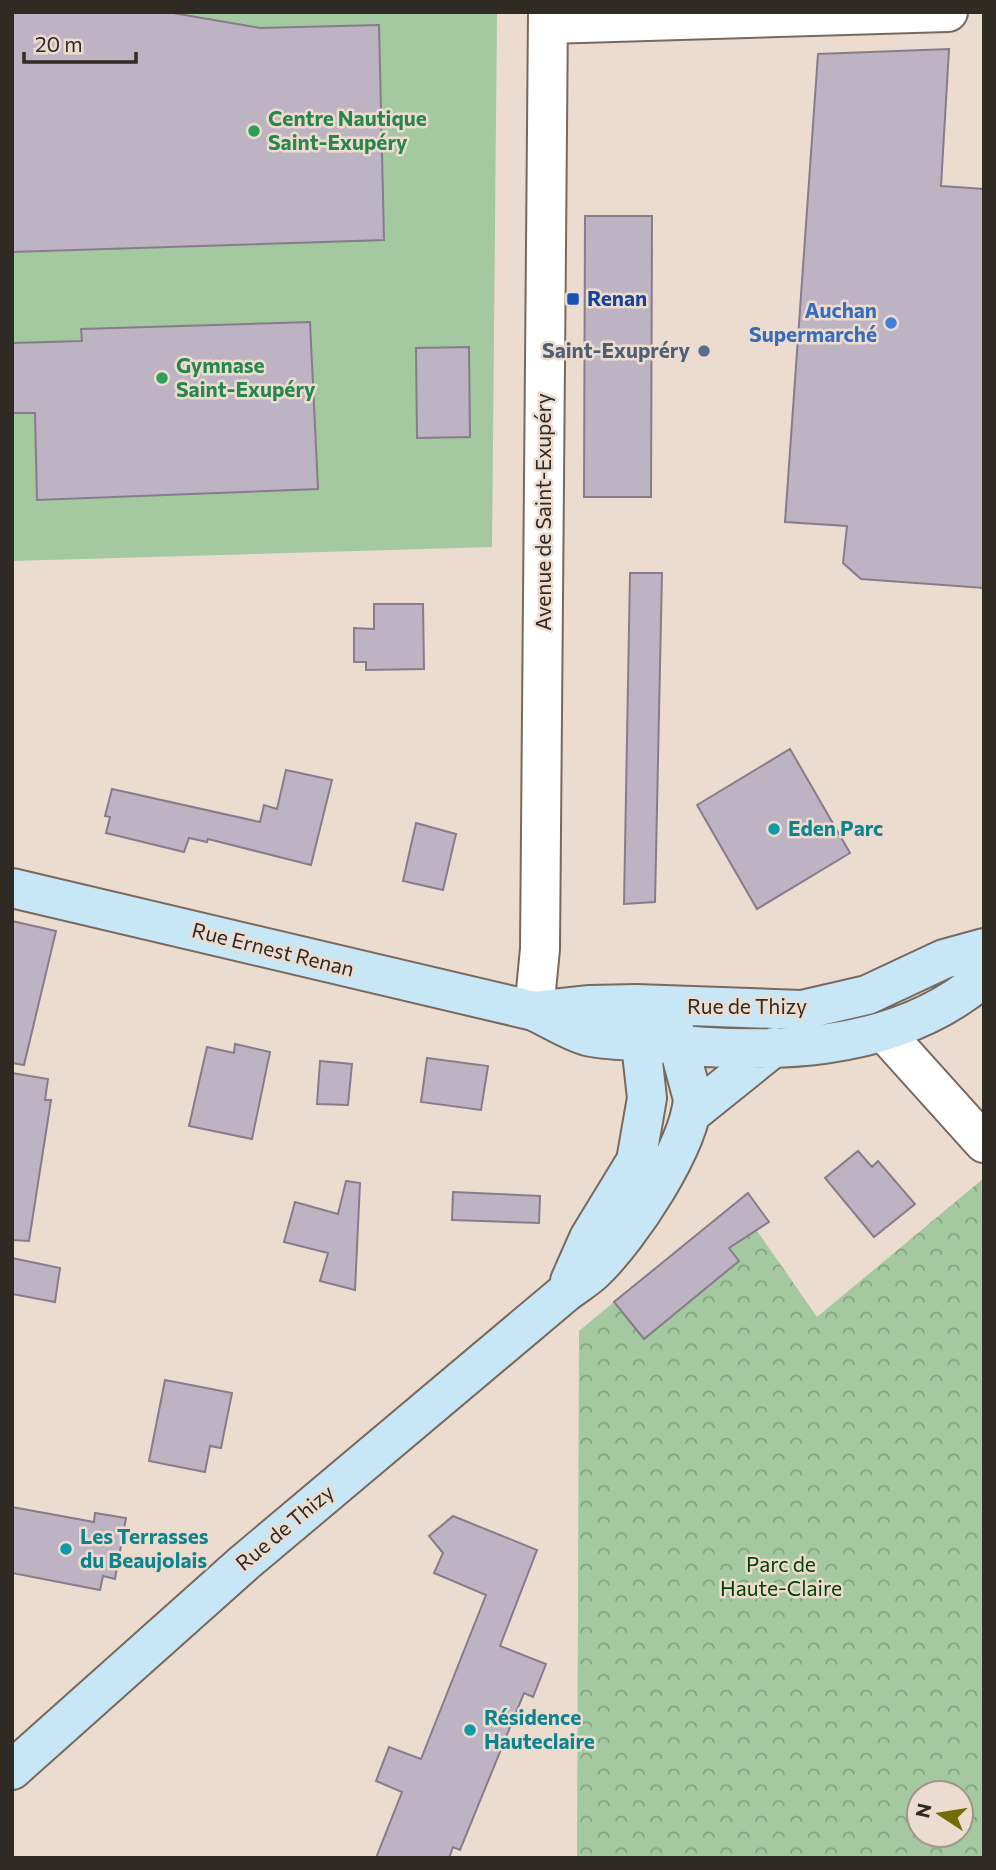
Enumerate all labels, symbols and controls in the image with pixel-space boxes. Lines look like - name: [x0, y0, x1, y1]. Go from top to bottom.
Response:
- scale bar: [24, 21, 136, 65]
- text: 20 m: [35, 31, 83, 56]
- place label: Centre Nautique Saint-Exupéry: [268, 105, 427, 154]
- marker: Centre Nautique Saint-Exupéry: [246, 123, 262, 139]
- place label: Renan: [587, 285, 647, 310]
- marker: Renan: [565, 291, 581, 307]
- place label: Auchan Supermarché: [749, 297, 877, 346]
- marker: Auchan Supermarché: [883, 315, 899, 331]
- place label: Saint-Exupréry: [542, 337, 690, 362]
- marker: Saint-Exupréry: [696, 343, 712, 359]
- place label: Gymnase Saint-Exupéry: [176, 352, 316, 401]
- marker: Gymnase Saint-Exupéry: [154, 370, 170, 386]
- street label: Avenue de Saint-Exupéry: [530, 393, 555, 631]
- place label: Eden Parc: [788, 815, 883, 840]
- marker: Eden Parc: [766, 821, 782, 837]
- street label: Rue Ernest Renan: [190, 916, 357, 981]
- street label: Rue de Thizy: [687, 993, 807, 1018]
- street label: Rue de Thizy: [230, 1479, 338, 1575]
- place label: Les Terrasses du Beaujolais: [80, 1523, 209, 1572]
- marker: Les Terrasses du Beaujolais: [58, 1541, 74, 1557]
- park label: Parc de Haute-Claire: [720, 1551, 842, 1600]
- place label: Résidence Hauteclaire: [484, 1704, 595, 1753]
- marker: Résidence Hauteclaire: [462, 1722, 478, 1738]
- north arrow: [905, 1779, 975, 1849]
- text: N: [910, 1801, 936, 1820]

